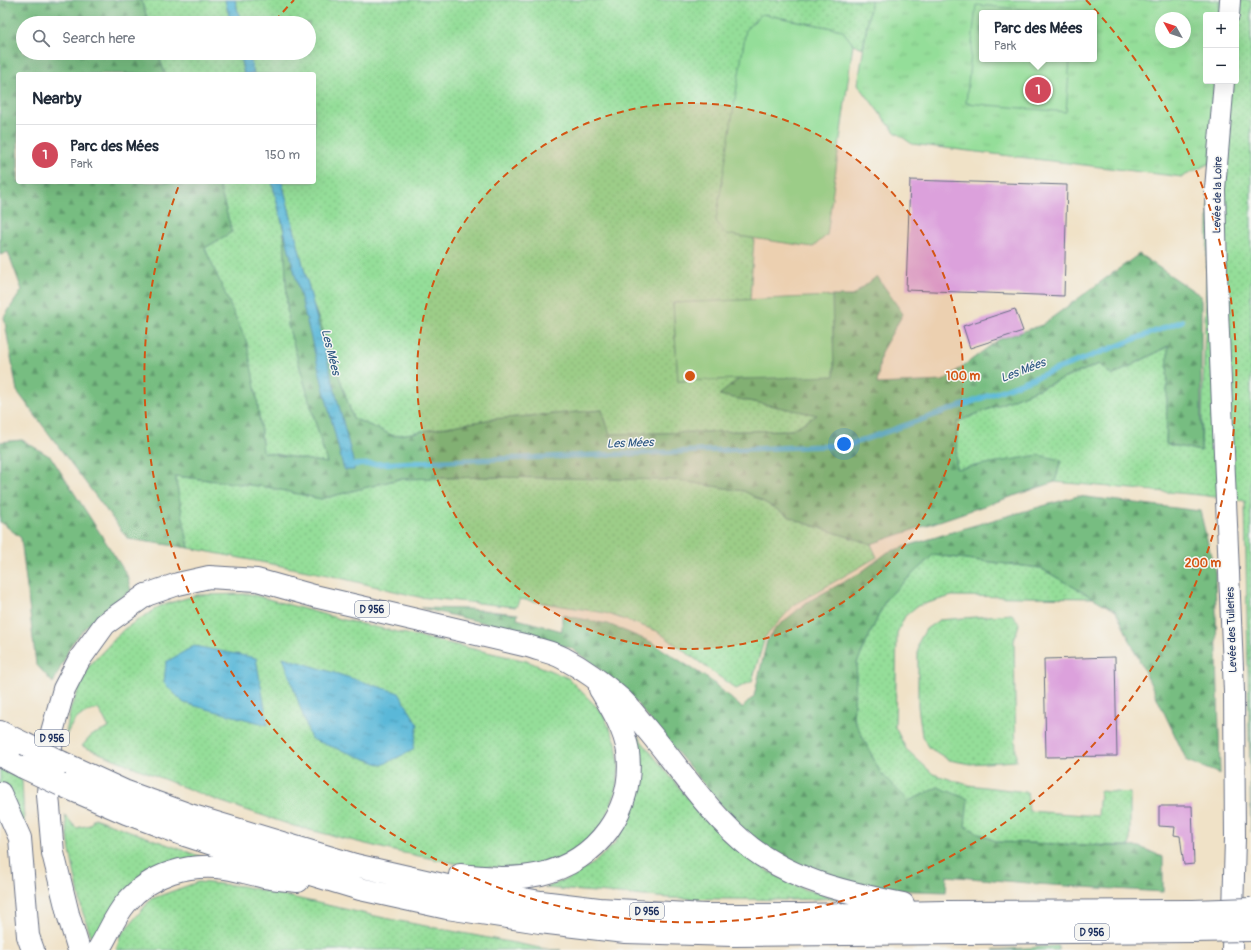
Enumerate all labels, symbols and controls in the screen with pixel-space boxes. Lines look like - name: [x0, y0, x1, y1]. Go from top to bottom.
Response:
- popup: [979, 10, 1097, 62]
- north arrow: [1155, 12, 1191, 48]
- map controls: [1203, 12, 1239, 84]
- button: +: [1203, 12, 1239, 48]
- search box: [16, 16, 316, 60]
- text: Parc des Mées: [994, 19, 1082, 38]
- icon: search: [30, 27, 52, 49]
- text: Search here: [62, 29, 135, 48]
- text: Park: [994, 38, 1016, 54]
- button: −: [1203, 48, 1239, 84]
- pin: 1: [1025, 75, 1051, 105]
- text: Nearby: [32, 88, 81, 109]
- text: Parc des Mées: [70, 137, 159, 156]
- text: 1: [42, 147, 48, 163]
- text: 150 m: [265, 147, 300, 163]
- text: Park: [70, 156, 93, 172]
- street label: Levée de la Loire: [1210, 156, 1225, 234]
- water label: Les Mées: [318, 328, 344, 378]
- water label: Les Mées: [999, 354, 1049, 386]
- centre of rings: [683, 369, 697, 383]
- text: 100 m: [946, 369, 981, 384]
- your location: [834, 434, 854, 454]
- water label: Les Mées: [606, 435, 655, 452]
- text: 200 m: [1185, 556, 1222, 571]
- street label: Levée des Tuileries: [1224, 587, 1239, 673]
- road number: D 956: [355, 601, 389, 617]
- road number: D 956: [35, 730, 69, 746]
- road number: D 956: [630, 903, 664, 919]
- road number: D 956: [1075, 924, 1109, 940]

